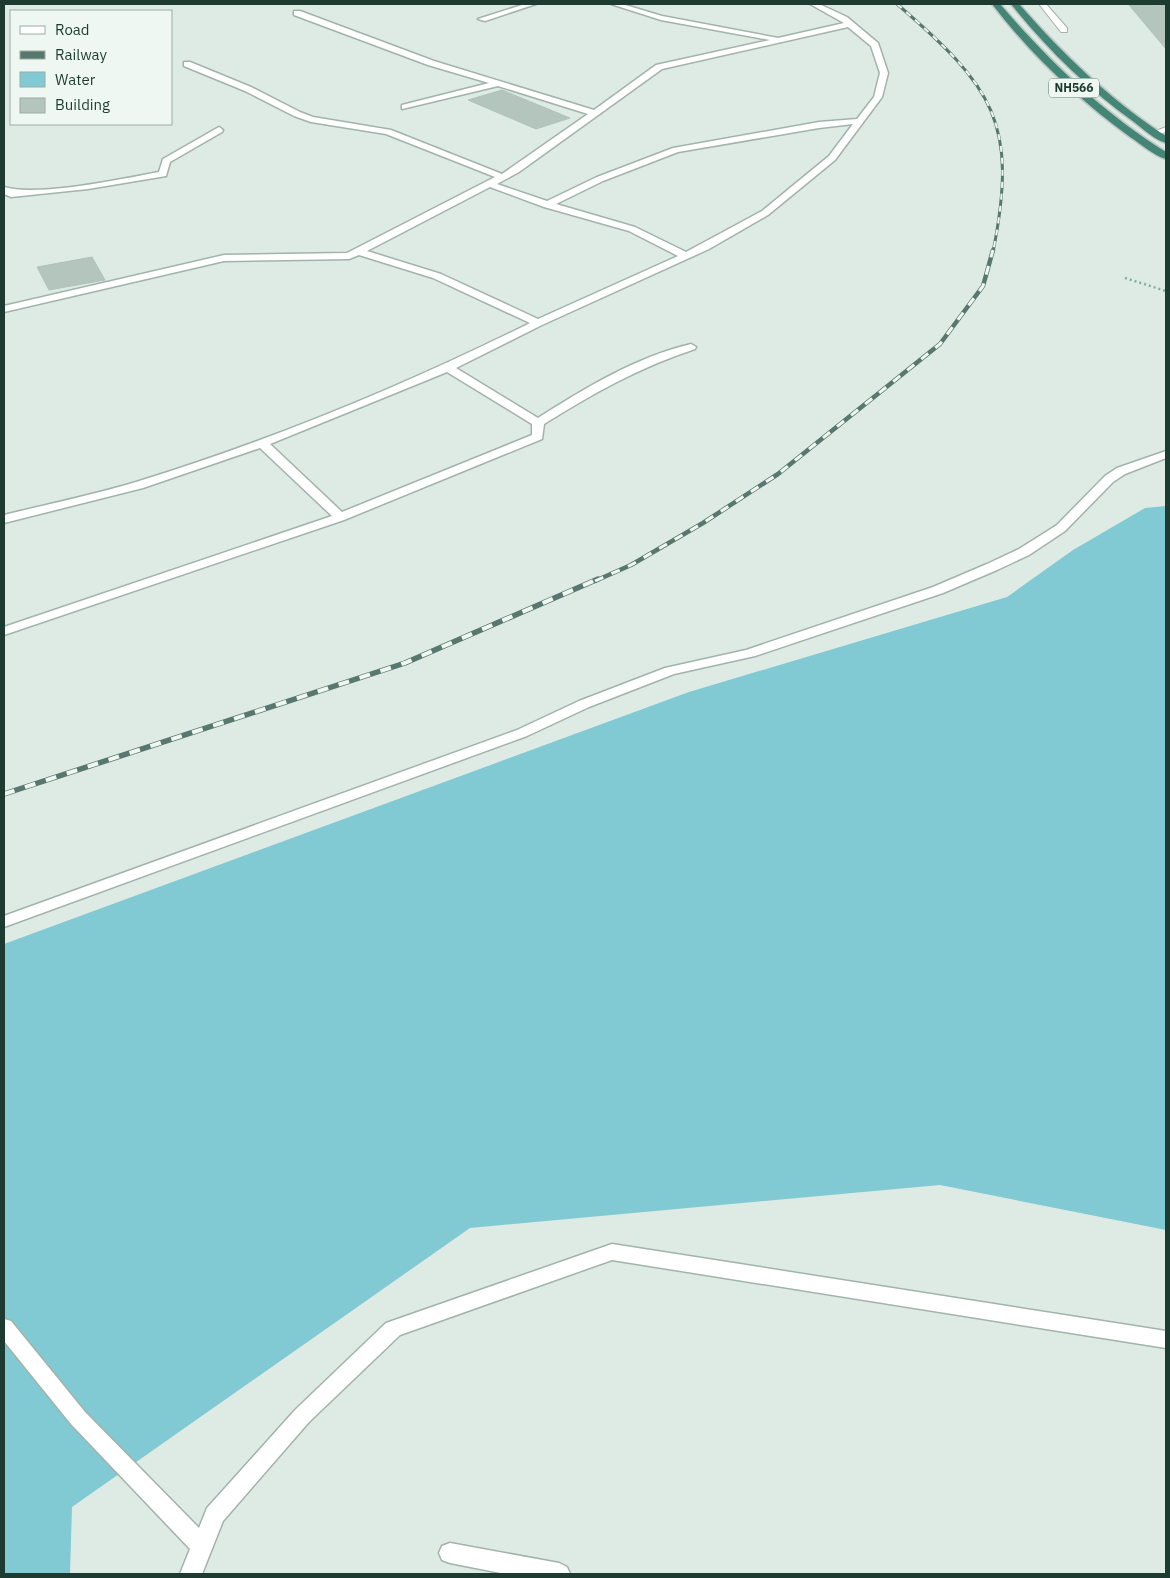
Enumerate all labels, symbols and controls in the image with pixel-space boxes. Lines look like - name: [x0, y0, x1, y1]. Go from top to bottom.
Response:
- legend: [10, 10, 172, 125]
- text: Road: [55, 20, 90, 39]
- text: Railway: [55, 45, 108, 64]
- text: Water: [55, 70, 96, 89]
- road number: NH566: [1049, 78, 1099, 98]
- text: Building: [55, 95, 110, 114]

